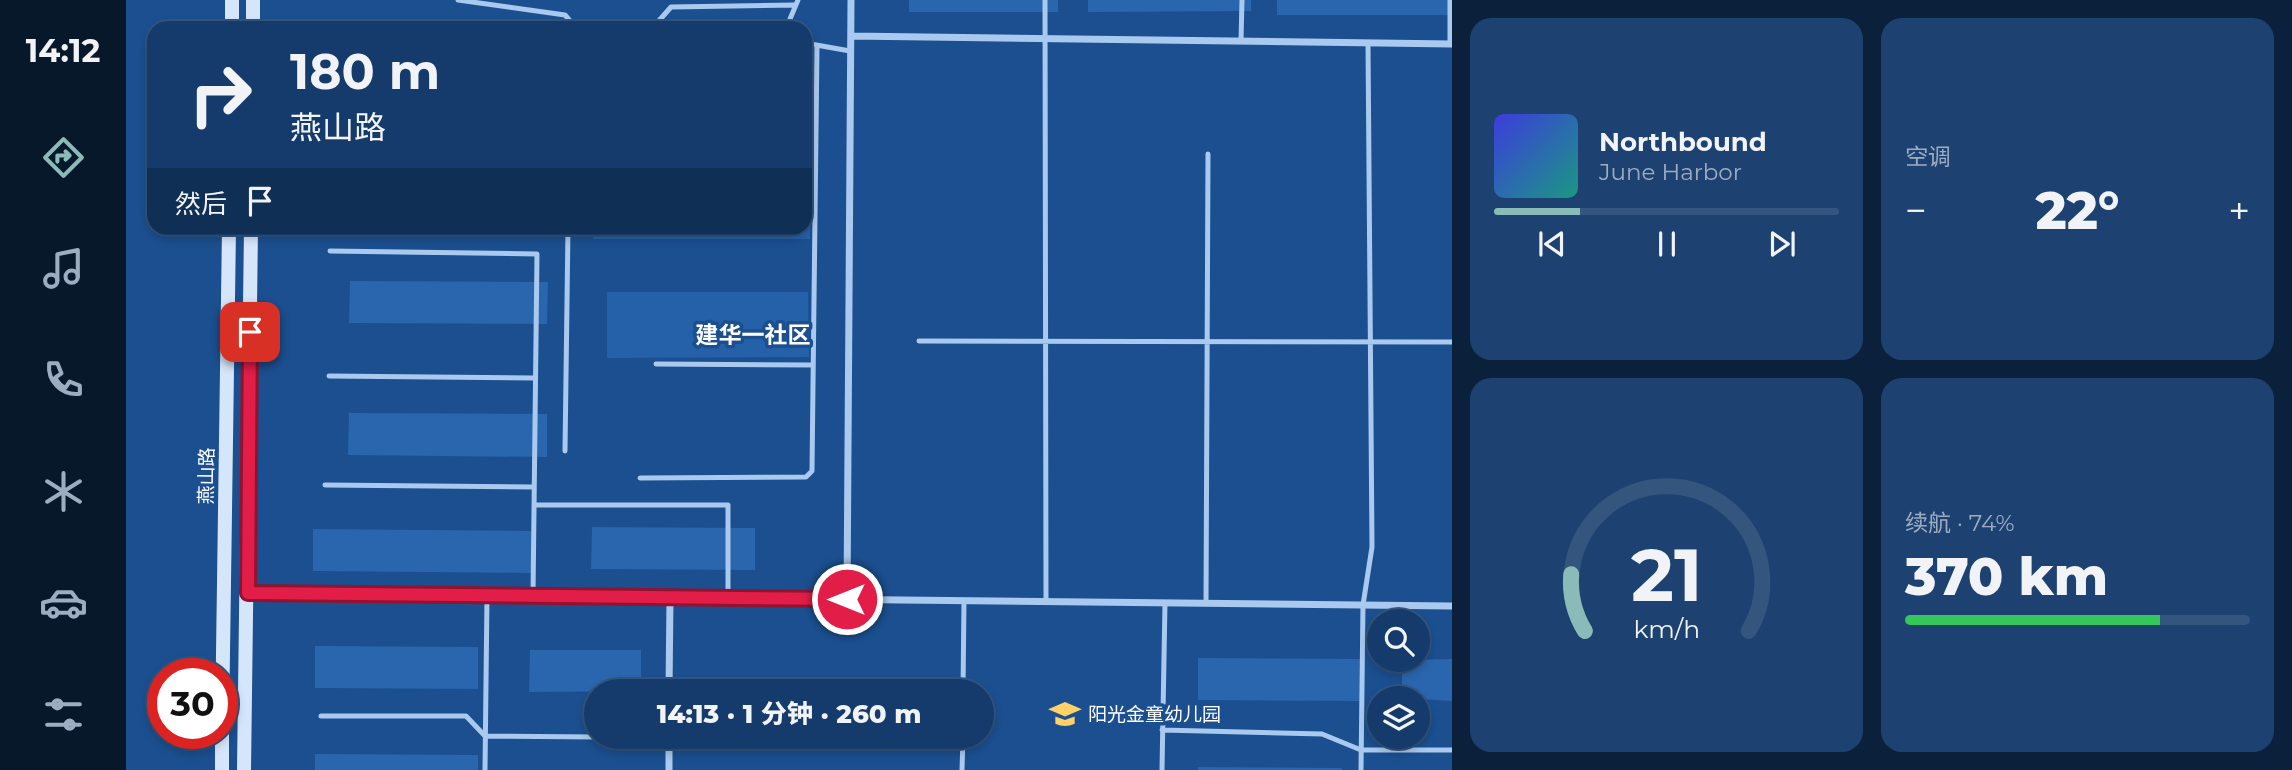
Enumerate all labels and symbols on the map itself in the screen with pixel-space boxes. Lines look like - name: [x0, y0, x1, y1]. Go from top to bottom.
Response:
- pin: [220, 302, 280, 362]
- district label: 建华一社区: [696, 321, 811, 349]
- street label: 燕山路: [195, 447, 218, 505]
- position arrow: [810, 562, 884, 636]
- speed limit sign: 30: [147, 658, 238, 749]
- school or university icon: 阳光金童幼儿园: [1048, 697, 1082, 731]
- place label: 阳光金童幼儿园: [1088, 703, 1221, 726]

